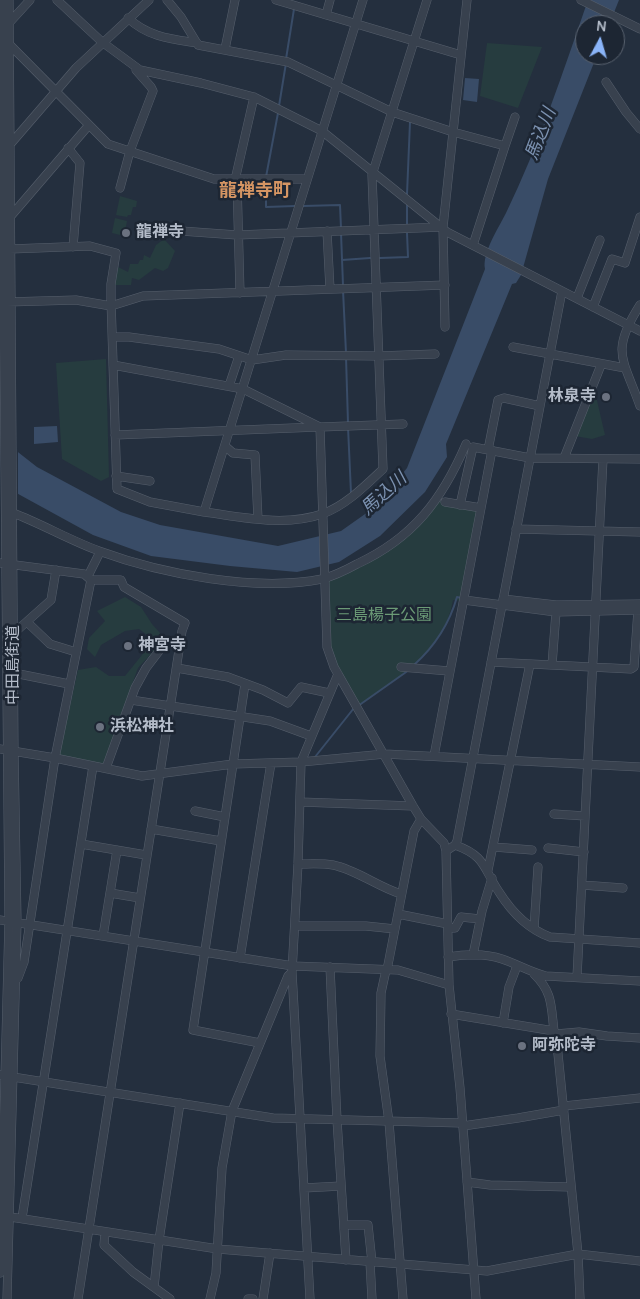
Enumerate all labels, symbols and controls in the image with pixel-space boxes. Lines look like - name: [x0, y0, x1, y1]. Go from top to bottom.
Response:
- north arrow: [575, 15, 625, 65]
- text: N: [596, 16, 608, 36]
- water label: 馬込川: [521, 105, 561, 163]
- district label: 龍禅寺町: [219, 180, 291, 202]
- place label: 龍禅寺: [136, 223, 184, 243]
- marker: 龍禅寺: [120, 227, 132, 239]
- place label: 林泉寺: [548, 387, 596, 407]
- marker: 林泉寺: [600, 391, 612, 403]
- water label: 馬込川: [357, 468, 411, 520]
- park label: 三島楊子公園: [336, 606, 432, 626]
- street label: 中田島街道: [4, 625, 24, 705]
- place label: 神宮寺: [138, 636, 186, 656]
- marker: 神宮寺: [122, 640, 134, 652]
- place label: 浜松神社: [110, 717, 174, 737]
- marker: 浜松神社: [94, 721, 106, 733]
- place label: 阿弥陀寺: [532, 1036, 596, 1056]
- marker: 阿弥陀寺: [516, 1040, 528, 1052]

